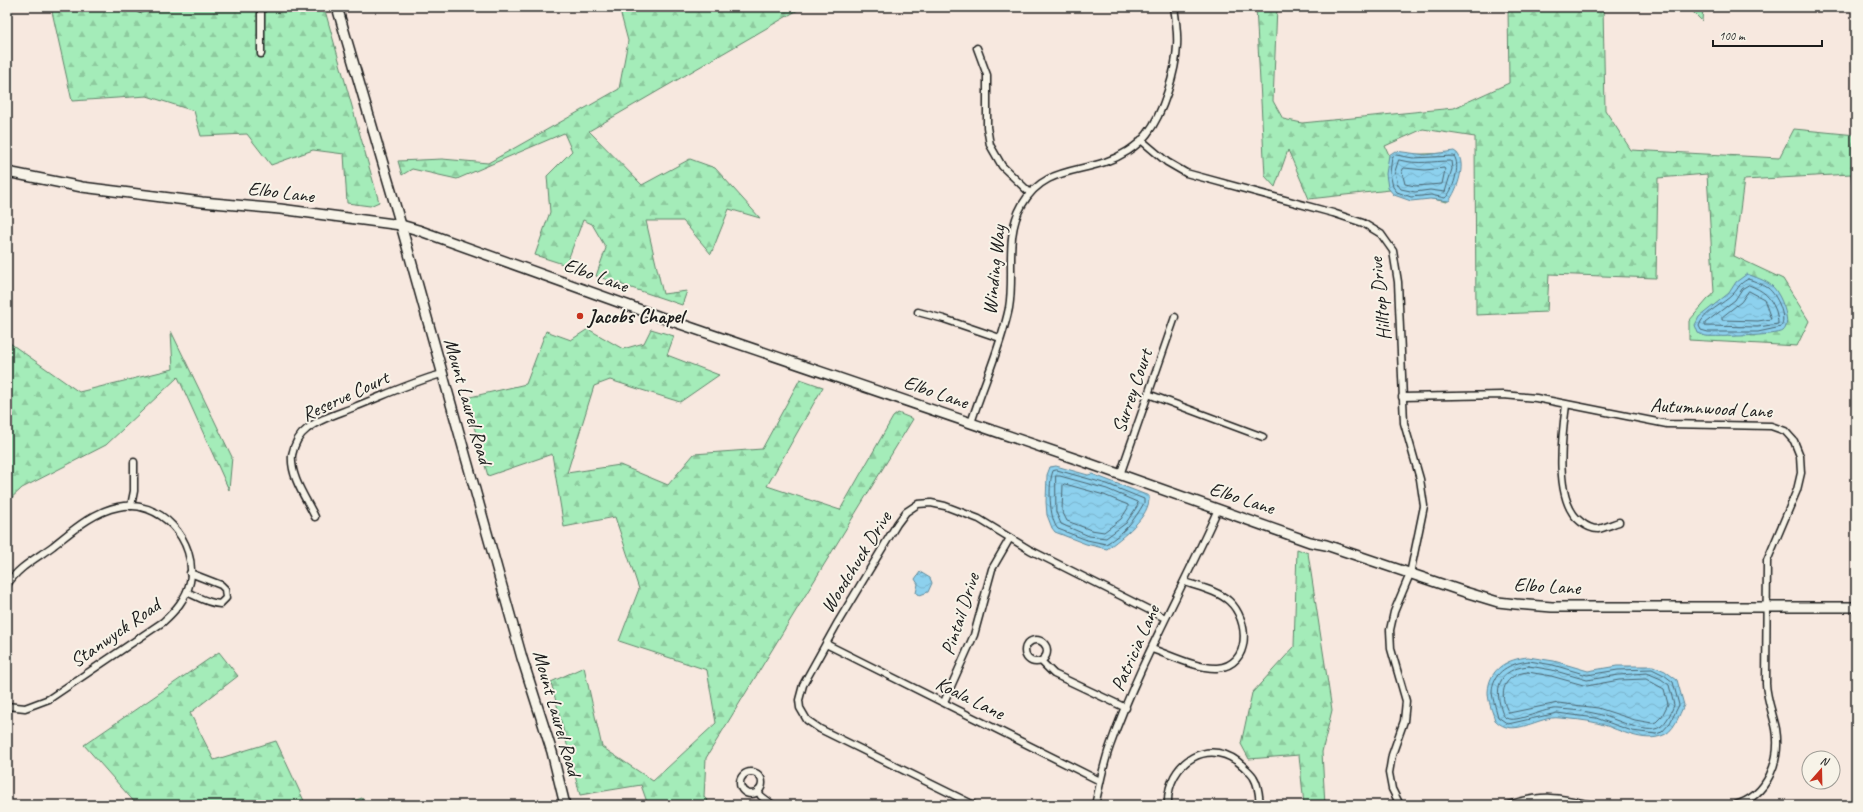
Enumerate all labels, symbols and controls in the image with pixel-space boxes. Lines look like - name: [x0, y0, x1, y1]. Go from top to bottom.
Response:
- scale bar: [1713, 22, 1822, 48]
- text: 100 m: [1719, 28, 1746, 44]
- street label: Elbo Lane: [246, 176, 317, 209]
- street label: Winding Way: [977, 223, 1011, 316]
- street label: Elbo Lane: [560, 252, 633, 299]
- street label: Hilltop Drive: [1363, 255, 1397, 342]
- place label: Jacobs Chapel: [586, 304, 687, 329]
- marker: Jacobs Chapel: [575, 311, 585, 321]
- street label: Mount Laurel Road: [438, 335, 499, 470]
- street label: Surrey Court: [1106, 344, 1159, 436]
- street label: Reserve Court: [297, 364, 395, 427]
- street label: Elbo Lane: [900, 369, 973, 415]
- street label: Autumnwood Lane: [1650, 392, 1774, 424]
- street label: Elbo Lane: [1206, 476, 1279, 521]
- street label: Woodchuck Drive: [815, 505, 898, 617]
- street label: Pintail Drive: [935, 568, 985, 658]
- street label: Elbo Lane: [1513, 572, 1582, 600]
- street label: Stanwyck Road: [65, 591, 167, 673]
- street label: Patricia Lane: [1105, 600, 1166, 695]
- street label: Mount Laurel Road: [527, 647, 588, 782]
- street label: Koala Lane: [932, 671, 1010, 726]
- north arrow: [1801, 750, 1841, 790]
- text: N: [1819, 753, 1832, 769]

